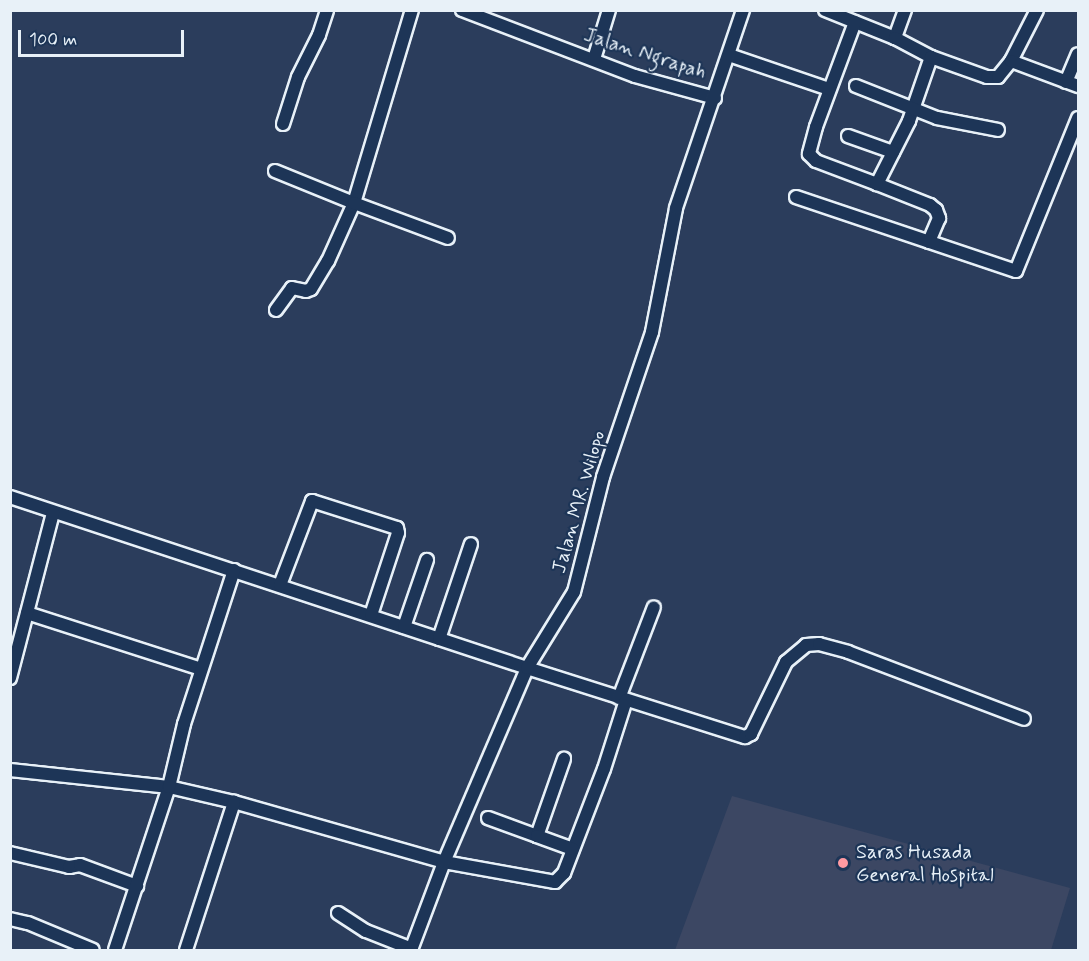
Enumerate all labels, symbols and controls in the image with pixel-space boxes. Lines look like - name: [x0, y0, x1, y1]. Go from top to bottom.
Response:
- scale bar: [21, 18, 188, 56]
- street label: Jalan Ngrapah: [581, 23, 709, 85]
- text: 100 m: [29, 28, 77, 52]
- street label: Jalan MR. Wilopo: [547, 428, 611, 576]
- place label: Saras Husada General Hospital: [856, 840, 1002, 887]
- marker: Saras Husada General Hospital: [834, 854, 852, 872]

